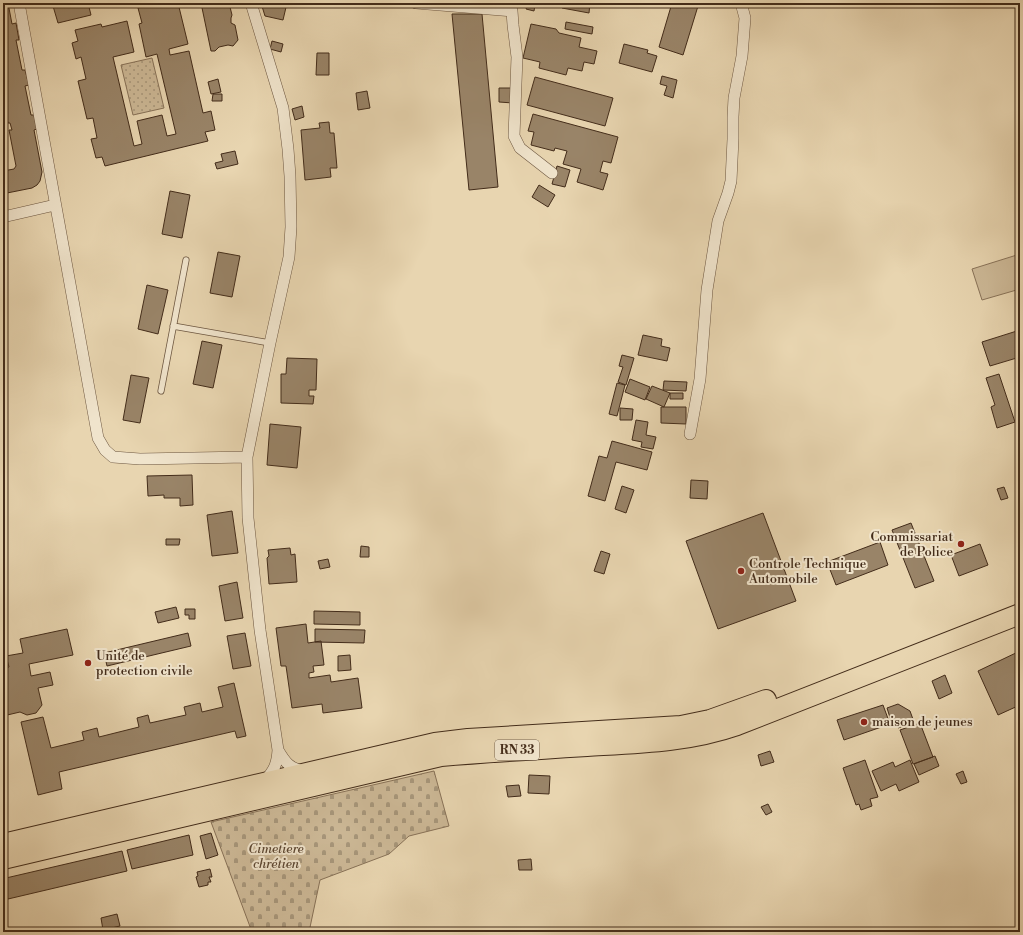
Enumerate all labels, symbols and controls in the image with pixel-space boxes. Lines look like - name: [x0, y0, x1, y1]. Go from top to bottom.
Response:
- place label: Commissariat de Police: [870, 529, 953, 560]
- marker: Commissariat de Police: [956, 539, 966, 549]
- place label: Controle Technique Automobile: [748, 556, 867, 587]
- marker: Controle Technique Automobile: [736, 566, 746, 576]
- place label: Unité de protection civile: [96, 648, 193, 679]
- marker: Unité de protection civile: [83, 658, 93, 668]
- place label: maison de jeunes: [872, 714, 973, 730]
- marker: maison de jeunes: [859, 717, 869, 727]
- road number: RN 33: [495, 740, 539, 760]
- park label: Cimetiere chrétien: [248, 841, 304, 872]

